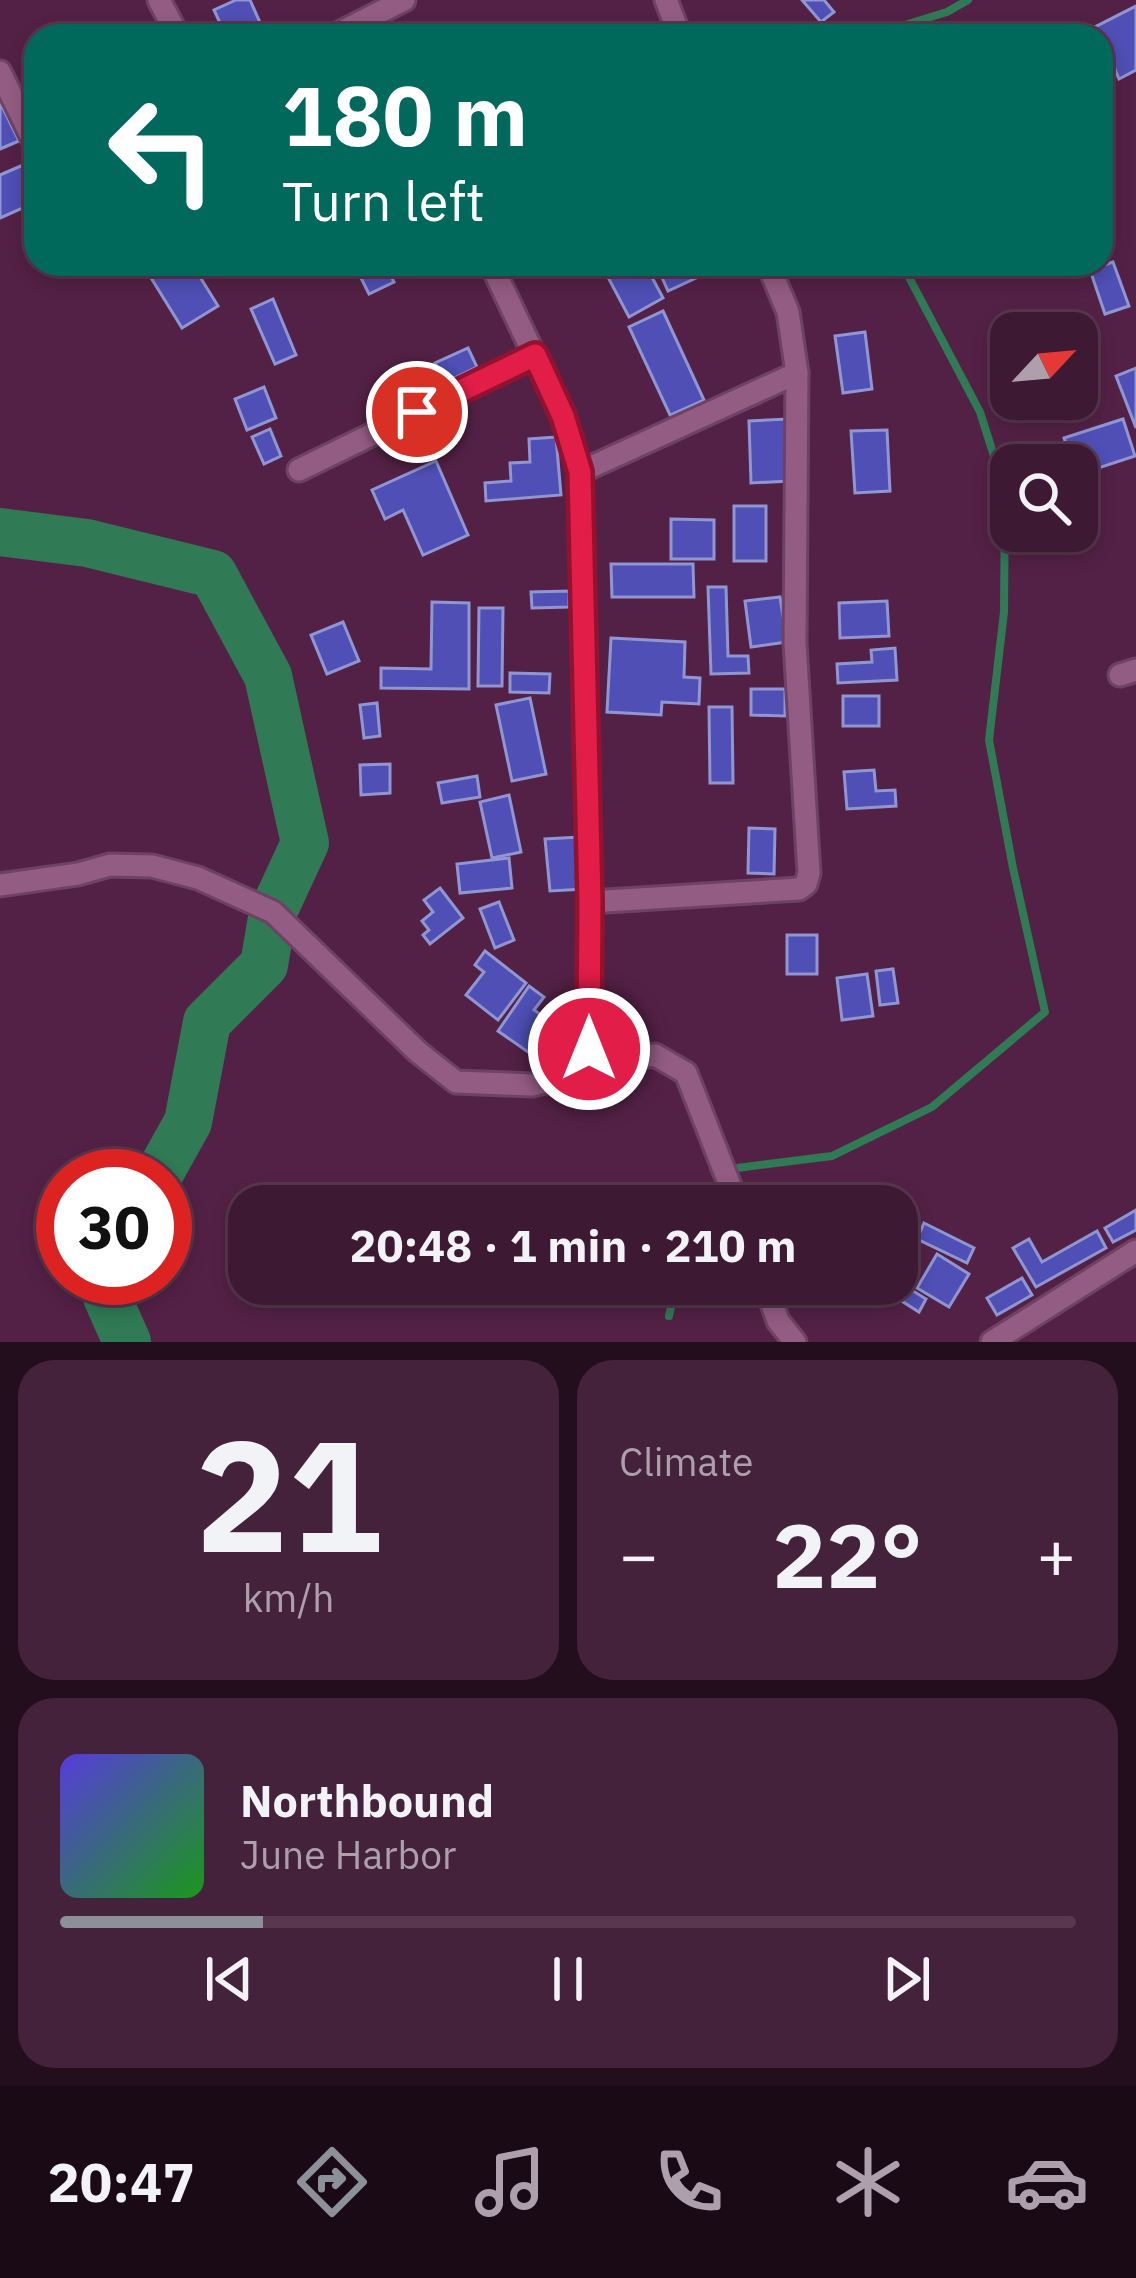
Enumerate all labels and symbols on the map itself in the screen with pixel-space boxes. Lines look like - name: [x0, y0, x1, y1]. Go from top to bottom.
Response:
- north arrow: [990, 312, 1098, 420]
- pin: [366, 361, 468, 463]
- position arrow: [526, 986, 652, 1112]
- speed limit sign: 30: [36, 1149, 192, 1305]

